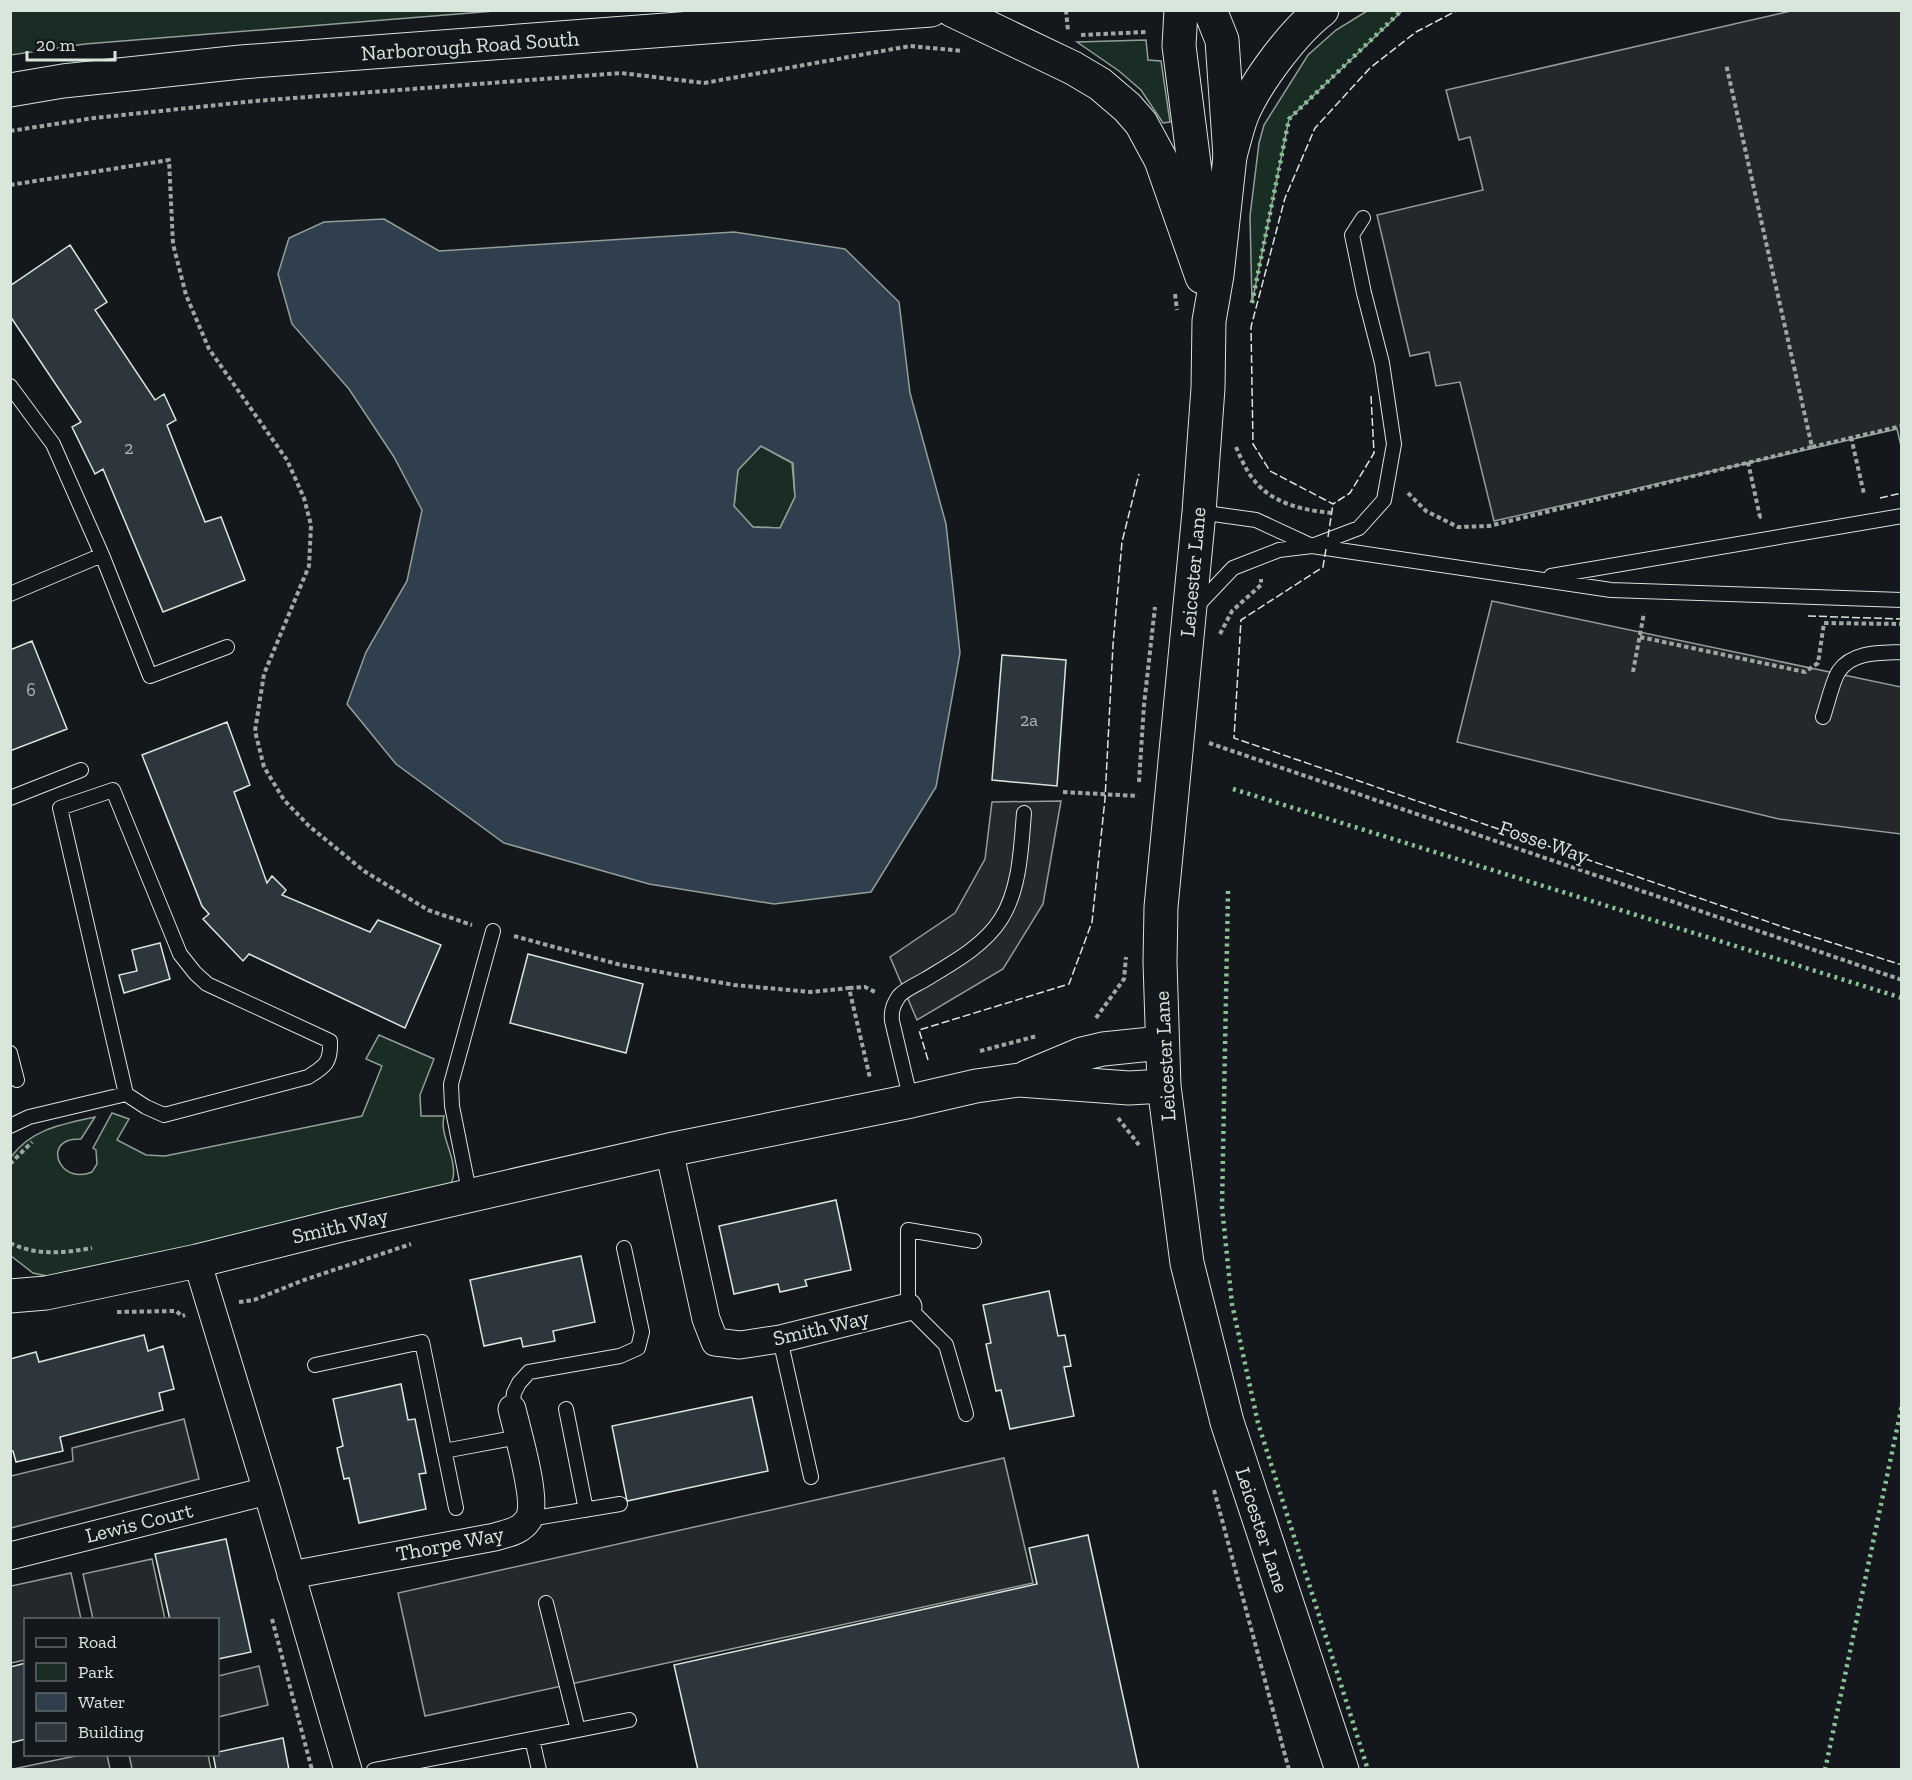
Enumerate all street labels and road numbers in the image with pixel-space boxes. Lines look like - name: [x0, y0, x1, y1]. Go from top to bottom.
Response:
- street label: Narborough Road South: [360, 25, 580, 66]
- street label: Leicester Lane: [1174, 506, 1211, 638]
- street label: Fosse Way: [1496, 814, 1593, 869]
- street label: Leicester Lane: [1149, 990, 1180, 1122]
- street label: Smith Way: [289, 1202, 391, 1249]
- street label: Smith Way: [770, 1304, 872, 1351]
- street label: Leicester Lane: [1230, 1464, 1295, 1596]
- street label: Lewis Court: [83, 1497, 195, 1548]
- street label: Thorpe Way: [394, 1521, 506, 1566]

